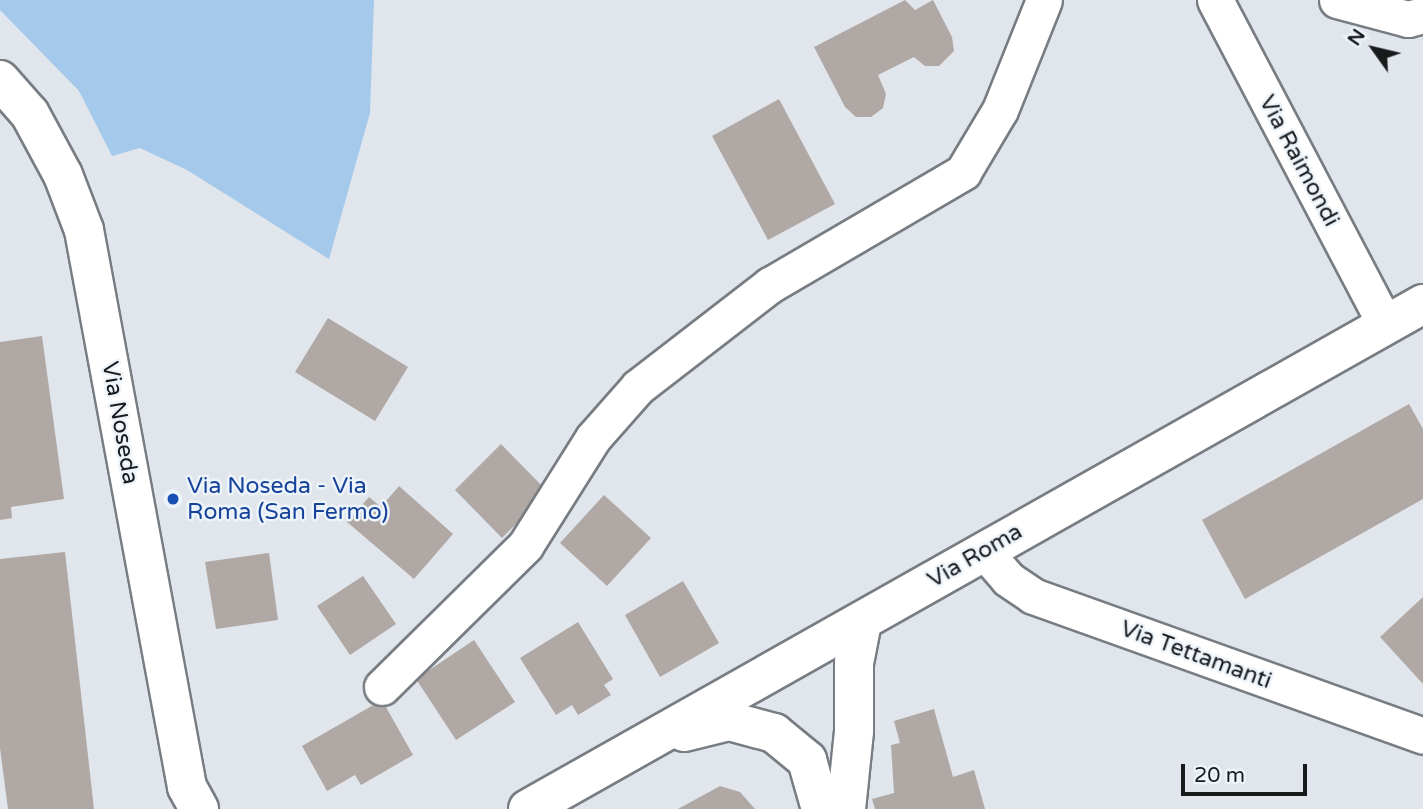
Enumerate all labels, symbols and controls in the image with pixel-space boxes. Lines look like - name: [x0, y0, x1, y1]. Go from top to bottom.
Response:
- north arrow: [1339, 14, 1409, 84]
- text: N: [1343, 25, 1370, 50]
- street label: Via Raimondi: [1253, 91, 1345, 231]
- street label: Via Noseda: [96, 360, 144, 486]
- place label: Via Noseda - Via Roma (San Fermo): [187, 472, 388, 526]
- marker: Via Noseda - Via Roma (San Fermo): [165, 491, 181, 507]
- street label: Via Roma: [923, 518, 1027, 594]
- street label: Via Tettamanti: [1117, 615, 1275, 695]
- scale bar: [1185, 750, 1311, 794]
- text: 20 m: [1194, 763, 1245, 788]

